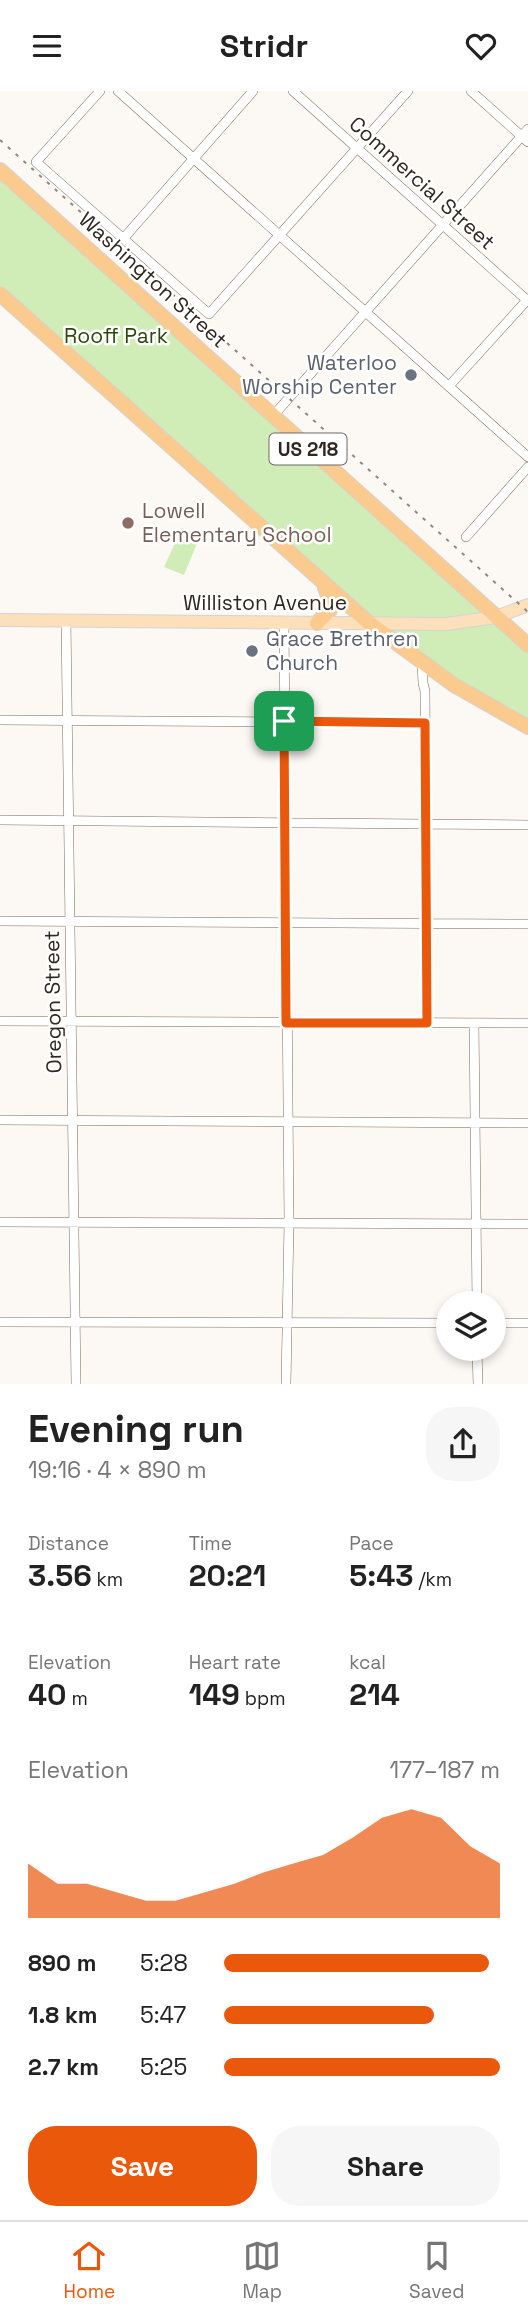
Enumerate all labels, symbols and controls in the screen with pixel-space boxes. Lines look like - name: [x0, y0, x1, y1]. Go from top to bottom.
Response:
- text: Stridr: [220, 26, 308, 66]
- icon: menu: [28, 27, 66, 65]
- icon: heart: [462, 27, 500, 65]
- street label: Commercial Street: [344, 110, 501, 255]
- street label: Washington Street: [74, 206, 233, 353]
- park label: Rooff Park: [64, 322, 168, 349]
- place label: Waterloo Worship Center: [242, 349, 397, 400]
- marker: Waterloo Worship Center: [403, 367, 419, 383]
- road number: US 218: [270, 433, 346, 465]
- place label: Lowell Elementary School: [142, 497, 332, 548]
- marker: Lowell Elementary School: [120, 515, 136, 531]
- street label: Williston Avenue: [183, 589, 347, 616]
- place label: Grace Brethren Church: [266, 625, 418, 676]
- marker: Grace Brethren Church: [244, 643, 260, 659]
- pin: [254, 691, 314, 751]
- icon: arrive: [265, 702, 303, 740]
- street label: Oregon Street: [38, 930, 67, 1074]
- map controls: [436, 1291, 506, 1361]
- button: layers: [436, 1291, 506, 1361]
- text: Evening run: [28, 1405, 244, 1453]
- button: share: [426, 1407, 500, 1481]
- text: 19:16 · 4 × 890 m: [28, 1455, 207, 1485]
- text: Distance: [28, 1531, 109, 1556]
- text: Time: [189, 1531, 232, 1556]
- text: Pace: [349, 1531, 394, 1556]
- text: 3.56: [28, 1556, 92, 1595]
- text: 20:21: [189, 1556, 266, 1595]
- text: 5:43: [349, 1556, 414, 1595]
- text: km: [92, 1567, 123, 1592]
- text: /km: [414, 1567, 452, 1592]
- text: Elevation: [28, 1650, 111, 1675]
- text: Heart rate: [189, 1650, 281, 1675]
- text: kcal: [349, 1650, 386, 1675]
- text: 40: [28, 1675, 67, 1714]
- text: 149: [189, 1675, 240, 1714]
- text: 214: [349, 1675, 400, 1714]
- text: m: [67, 1686, 88, 1711]
- text: bpm: [240, 1686, 286, 1711]
- text: Elevation: [28, 1755, 129, 1785]
- text: 177–187 m: [389, 1755, 500, 1785]
- text: 890 m: [28, 1948, 96, 1978]
- text: 5:28: [140, 1948, 188, 1978]
- text: 1.8 km: [28, 2000, 98, 2030]
- text: 5:47: [140, 2000, 186, 2030]
- text: 2.7 km: [28, 2052, 99, 2082]
- text: 5:25: [140, 2052, 187, 2082]
- button: Save: [28, 2126, 257, 2206]
- button: Share: [271, 2126, 500, 2206]
- tab: Home: [64, 2237, 115, 2304]
- tab: Map: [242, 2237, 282, 2304]
- tab: Saved: [409, 2237, 464, 2304]

